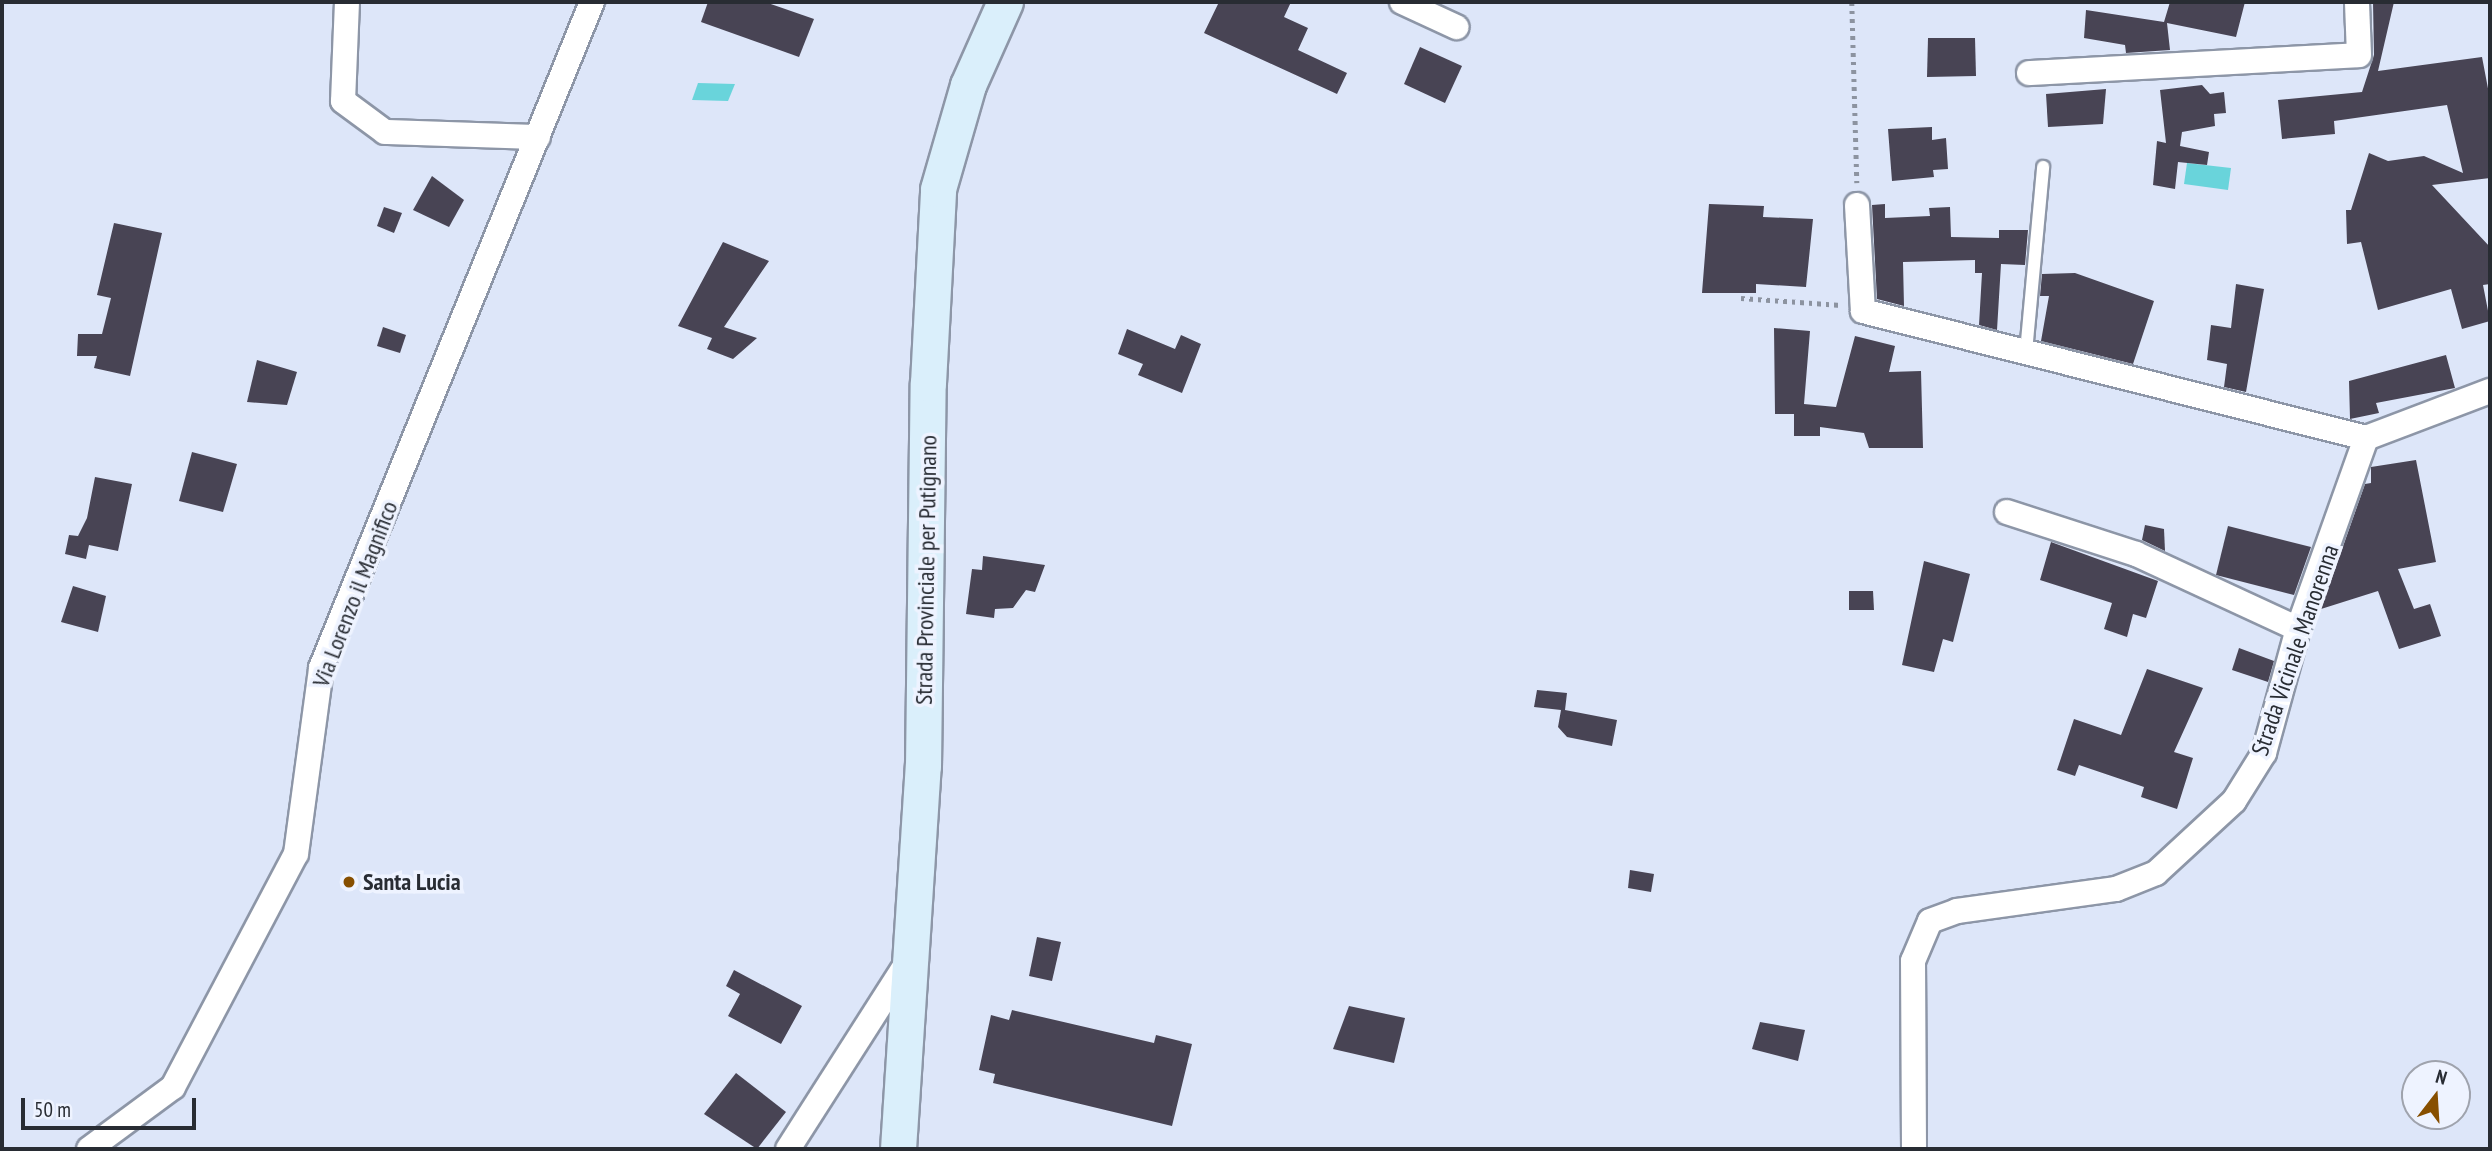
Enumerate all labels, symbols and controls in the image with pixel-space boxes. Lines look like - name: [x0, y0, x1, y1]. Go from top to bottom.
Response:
- street label: Strada Provinciale per Putignano: [909, 435, 943, 705]
- street label: Via Lorenzo il Magnifico: [306, 497, 404, 691]
- street label: Strada Vicinale Manorenna: [2245, 540, 2345, 760]
- place label: Santa Lucia: [363, 868, 461, 896]
- marker: Santa Lucia: [341, 874, 357, 890]
- north arrow: [2401, 1060, 2471, 1130]
- text: N: [2433, 1064, 2450, 1090]
- scale bar: [24, 1084, 200, 1128]
- text: 50 m: [34, 1096, 71, 1123]

